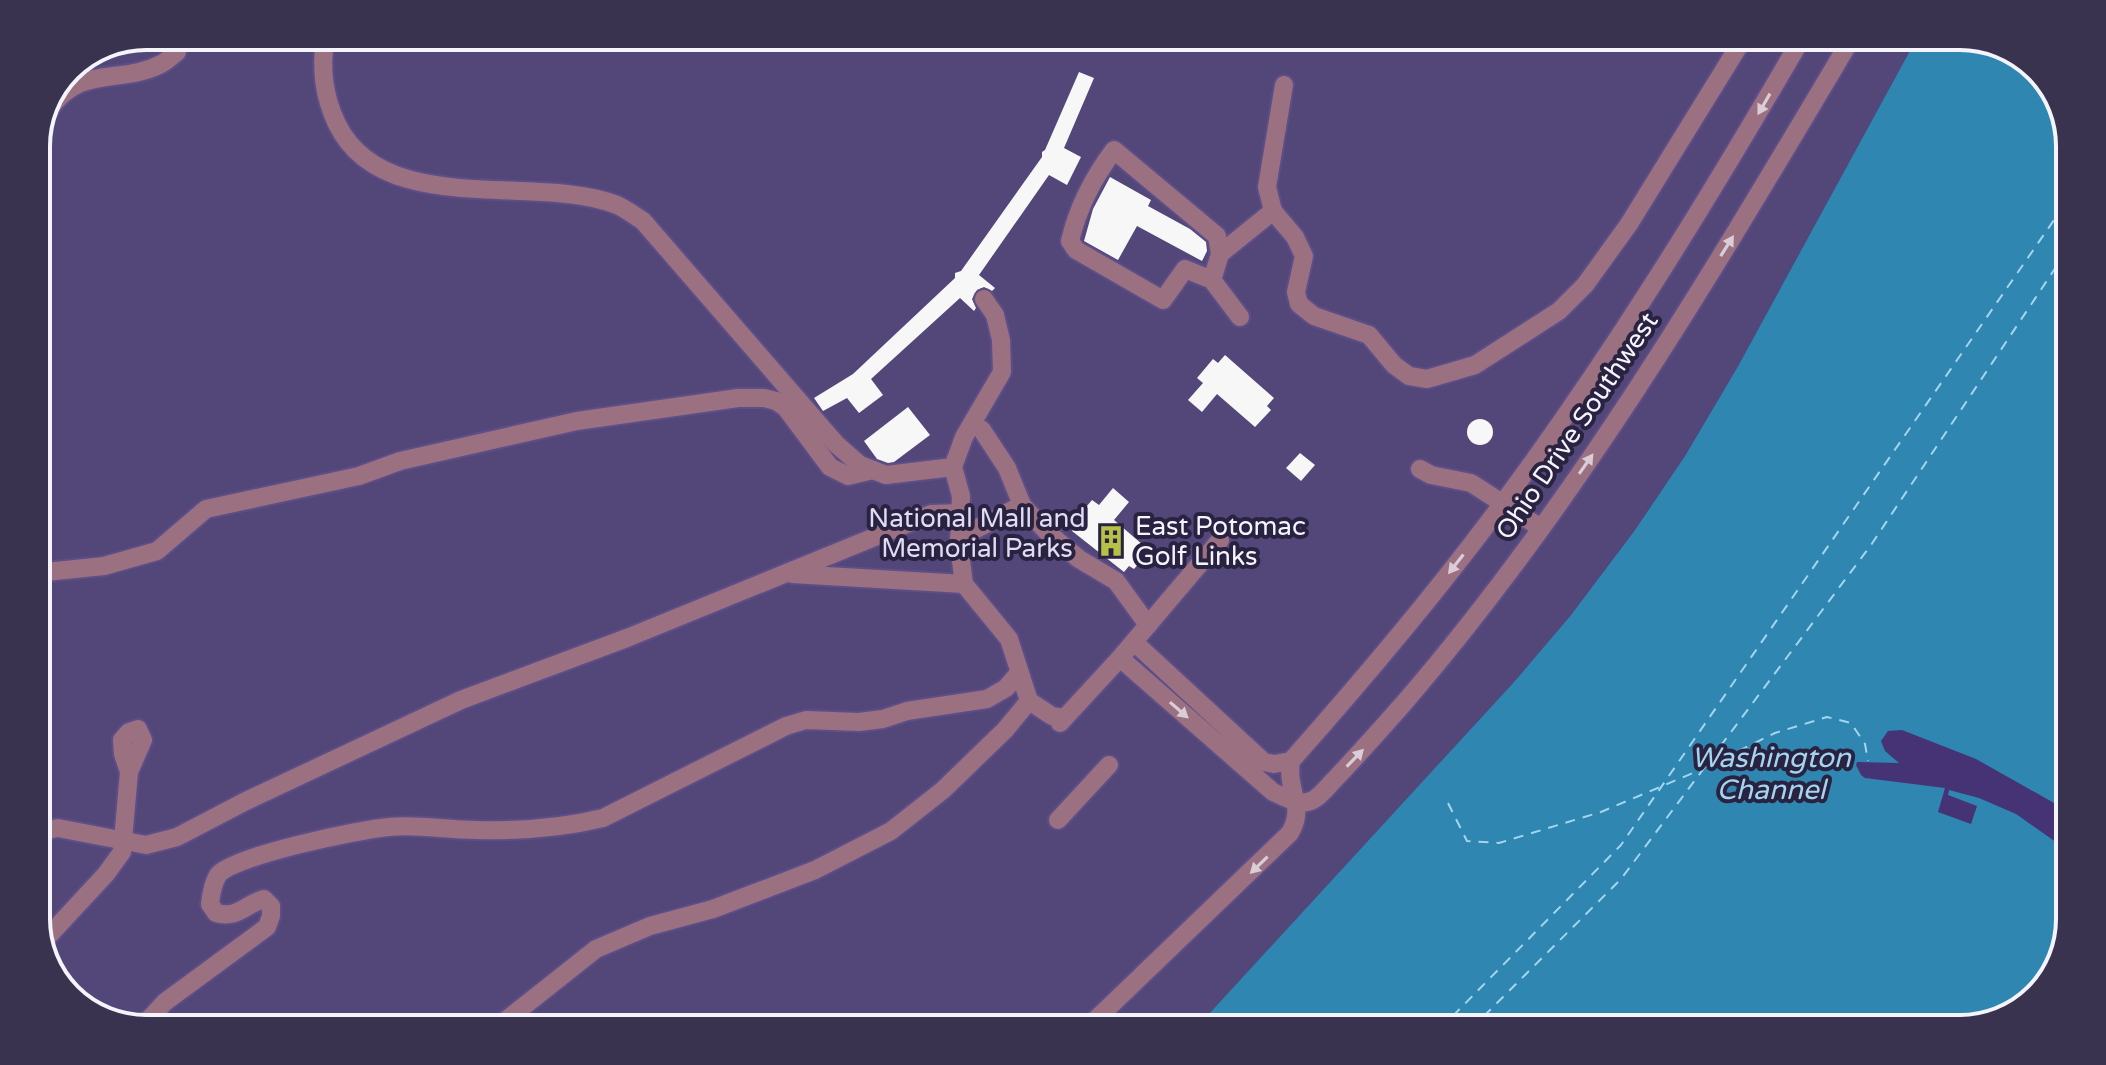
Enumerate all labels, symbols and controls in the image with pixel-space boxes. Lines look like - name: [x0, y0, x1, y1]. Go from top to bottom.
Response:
- one-way arrow: [1757, 92, 1771, 115]
- one-way arrow: [1720, 236, 1735, 257]
- street label: Ohio Drive Southwest: [1489, 307, 1665, 545]
- one-way arrow: [1578, 454, 1593, 475]
- park label: National Mall and Memorial Parks: [868, 503, 1086, 564]
- place label: East Potomac Golf Links: [1135, 511, 1306, 572]
- building icon: East Potomac Golf Links: [1094, 524, 1128, 558]
- one-way arrow: [1448, 554, 1464, 574]
- one-way arrow: [1169, 700, 1189, 718]
- water label: Washington Channel: [1691, 741, 1852, 807]
- one-way arrow: [1345, 749, 1364, 768]
- one-way arrow: [1250, 855, 1269, 873]

